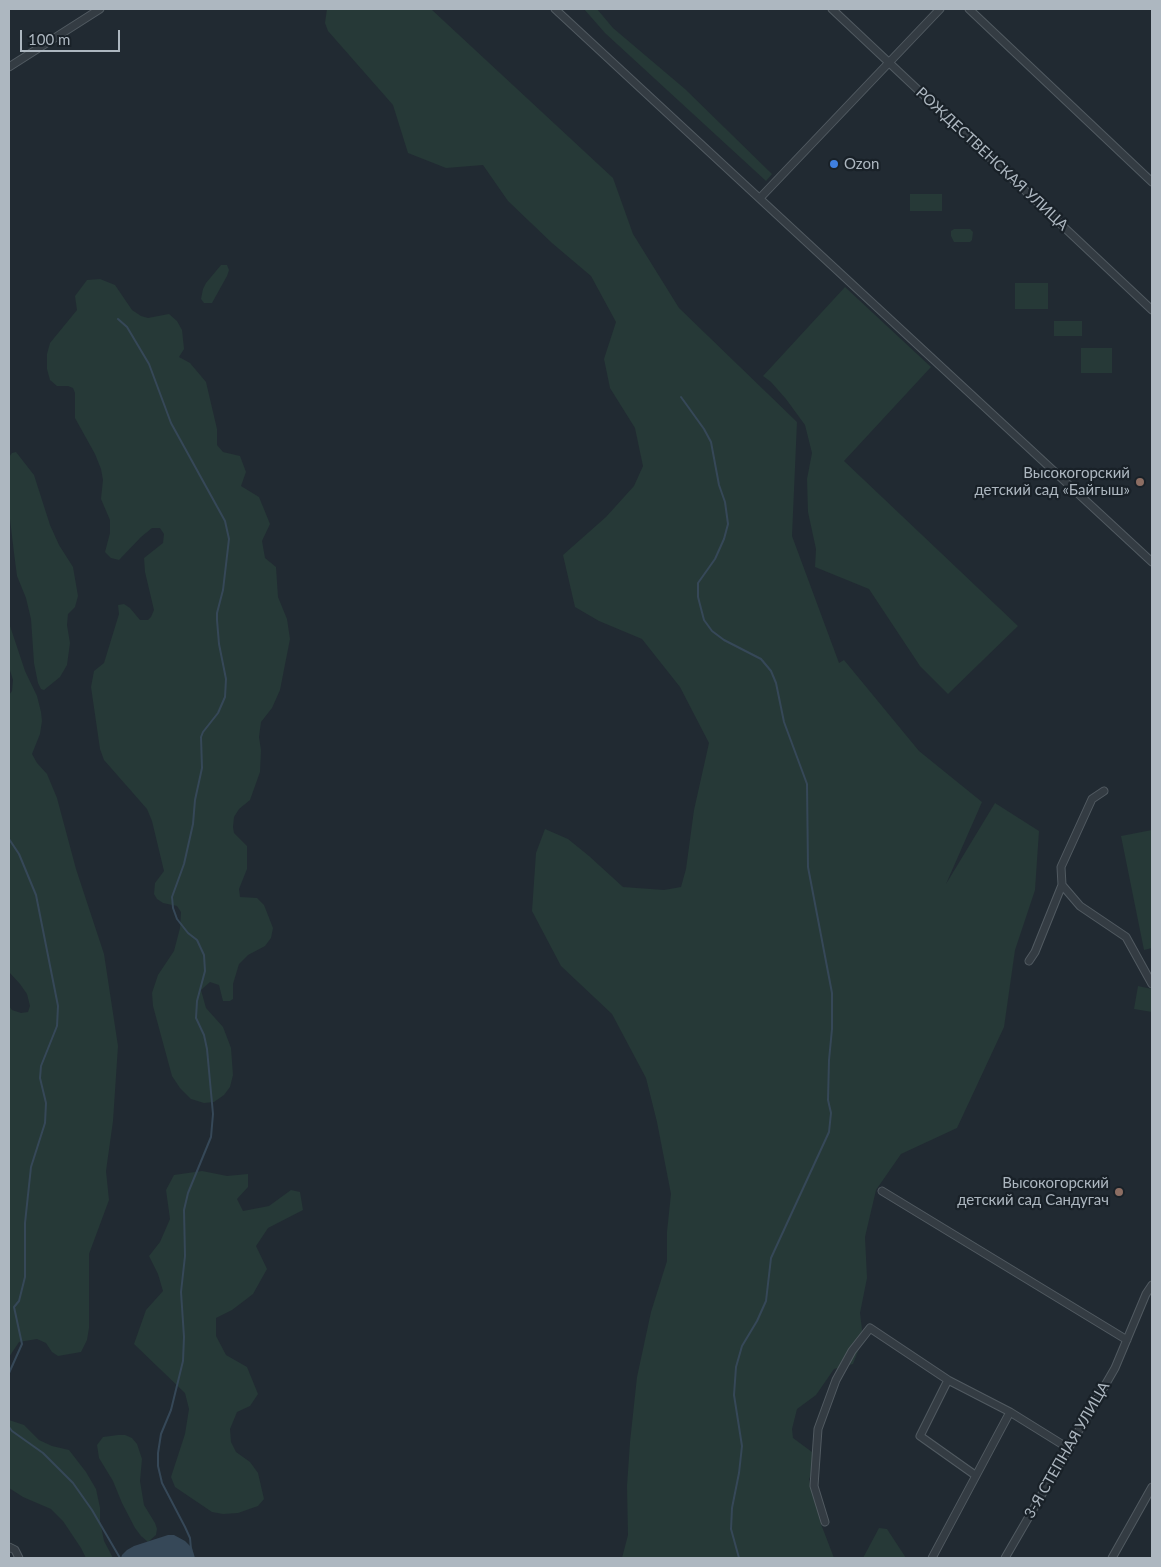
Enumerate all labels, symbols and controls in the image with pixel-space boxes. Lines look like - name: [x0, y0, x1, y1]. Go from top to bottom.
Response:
- scale bar: [22, 20, 122, 52]
- text: 100 m: [28, 30, 70, 48]
- street label: РОЖДЕСТВЕНСКАЯ УЛИЦА: [912, 84, 1072, 234]
- place label: Ozon: [844, 155, 879, 173]
- marker: Ozon: [828, 158, 840, 170]
- place label: Высокогорский детский сад «Байгыш»: [974, 464, 1130, 499]
- marker: Высокогорский детский сад «Байгыш»: [1134, 476, 1146, 488]
- place label: Высокогорский детский сад Сандугач: [957, 1174, 1109, 1209]
- marker: Высокогорский детский сад Сандугач: [1113, 1186, 1125, 1198]
- street label: 3-Я СТЕПНАЯ УЛИЦА: [1021, 1378, 1113, 1522]

